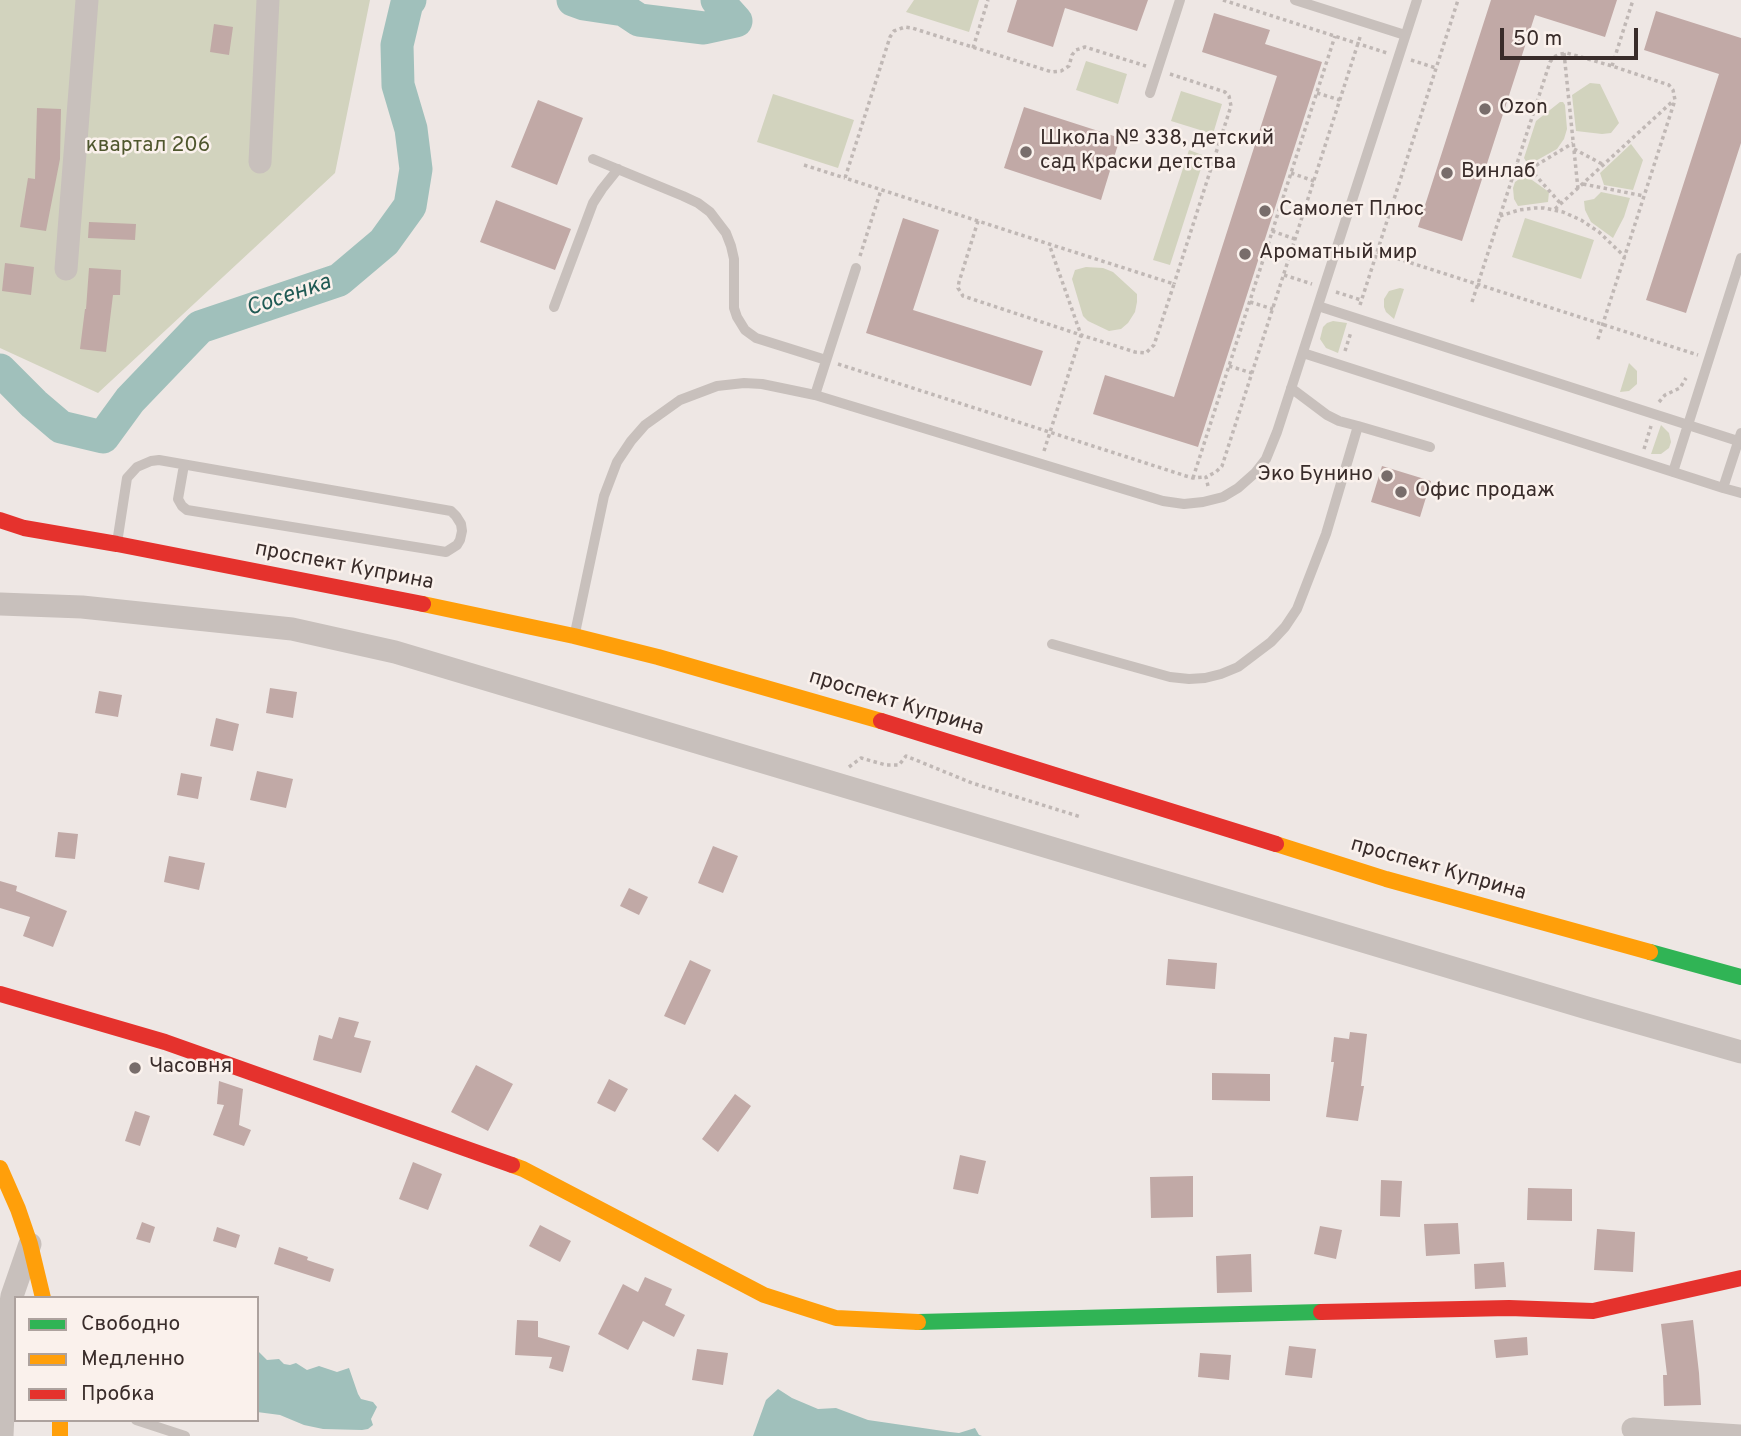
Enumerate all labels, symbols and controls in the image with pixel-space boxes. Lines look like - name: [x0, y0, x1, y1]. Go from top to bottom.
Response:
- scale bar: [1503, 14, 1641, 58]
- text: 50 m: [1513, 26, 1562, 53]
- place label: Ozon: [1499, 96, 1548, 122]
- marker: Ozon: [1477, 101, 1493, 117]
- place label: Школа № 338, детский сад Краски детства: [1040, 127, 1274, 177]
- park label: квартал 206: [86, 134, 210, 160]
- marker: Школа № 338, детский сад Краски детства: [1018, 144, 1034, 160]
- place label: Винлаб: [1461, 160, 1536, 186]
- marker: Винлаб: [1439, 165, 1455, 181]
- place label: Самолет Плюс: [1279, 198, 1424, 224]
- marker: Самолет Плюс: [1257, 203, 1273, 219]
- place label: Ароматный мир: [1259, 241, 1417, 267]
- marker: Ароматный мир: [1237, 246, 1253, 262]
- water label: Сосенка: [243, 270, 335, 324]
- place label: Эко Бунино: [1257, 463, 1373, 489]
- marker: Эко Бунино: [1379, 468, 1395, 484]
- place label: Офис продаж: [1415, 479, 1555, 505]
- marker: Офис продаж: [1393, 484, 1409, 500]
- street label: проспект Куприна: [253, 537, 435, 597]
- street label: проспект Куприна: [806, 665, 986, 743]
- street label: проспект Куприна: [1347, 833, 1529, 907]
- place label: Часовня: [149, 1055, 232, 1081]
- marker: Часовня: [127, 1060, 143, 1076]
- legend: [14, 1296, 259, 1422]
- text: Свободно: [81, 1311, 180, 1338]
- text: Медленно: [81, 1346, 185, 1373]
- text: Пробка: [81, 1381, 154, 1408]

